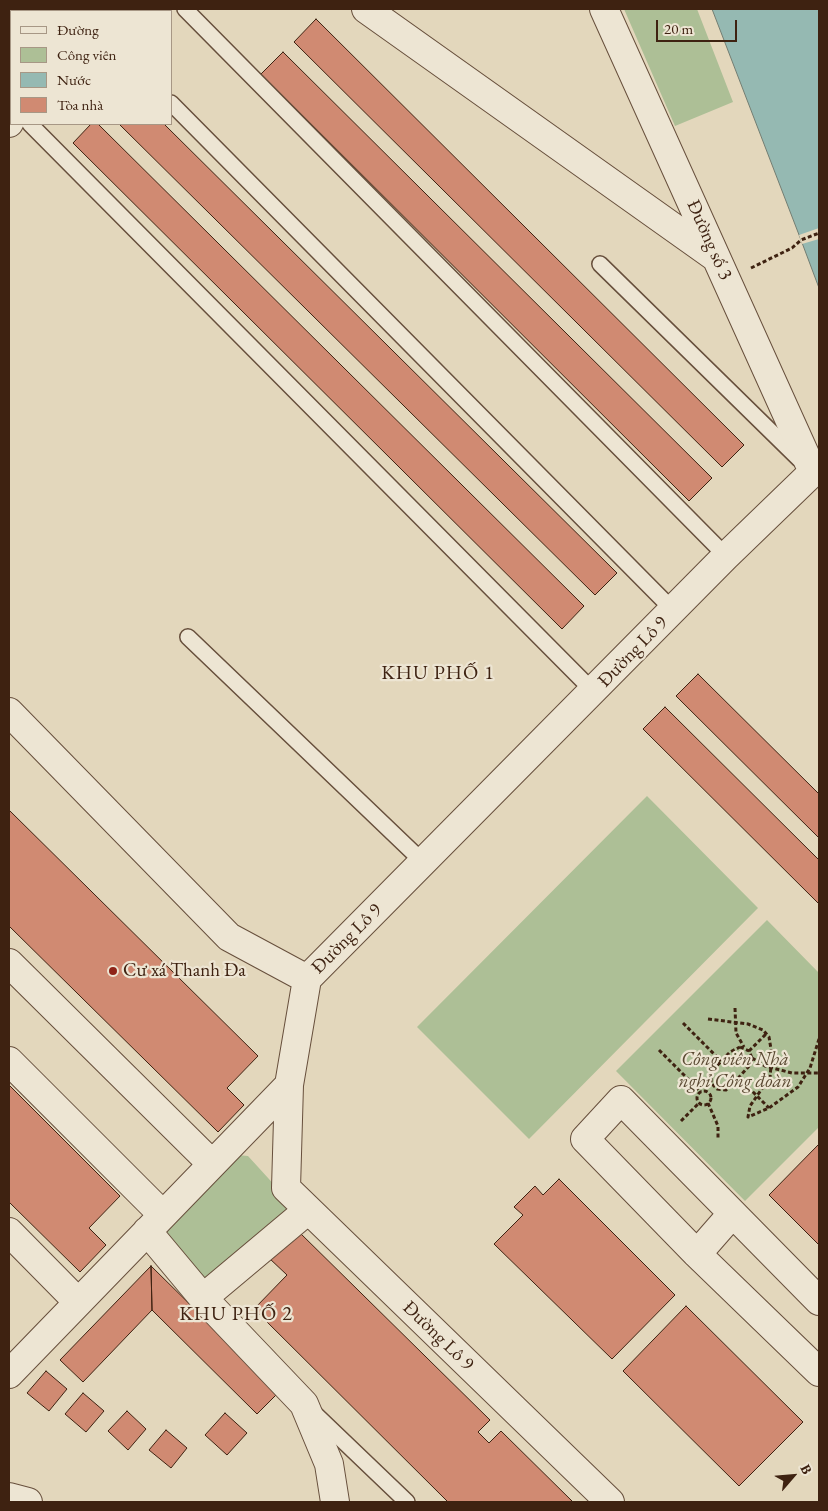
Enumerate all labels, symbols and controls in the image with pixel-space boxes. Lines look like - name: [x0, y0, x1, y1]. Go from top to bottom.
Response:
- legend: [10, 10, 172, 125]
- scale bar: [658, 10, 739, 42]
- text: 20 m: [664, 19, 693, 38]
- text: Đường: [57, 20, 99, 39]
- text: Công viên: [57, 45, 117, 64]
- text: Nước: [57, 70, 91, 89]
- text: Tòa nhà: [57, 95, 103, 114]
- street label: Đường số 3: [681, 196, 737, 284]
- street label: Đường Lô 9: [593, 612, 673, 692]
- district label: KHU PHỐ 1: [380, 662, 496, 686]
- street label: Đường Lô 9: [307, 899, 387, 979]
- place label: Cư xá Thanh Đa: [123, 960, 246, 982]
- marker: Cư xá Thanh Đa: [107, 965, 119, 977]
- park label: Công viên Nhà nghỉ Công đoàn: [678, 1049, 792, 1093]
- street label: Đường Lô 9: [398, 1296, 478, 1376]
- district label: KHU PHỐ 2: [178, 1303, 294, 1327]
- north arrow: [768, 1451, 818, 1501]
- text: B: [796, 1461, 816, 1477]

